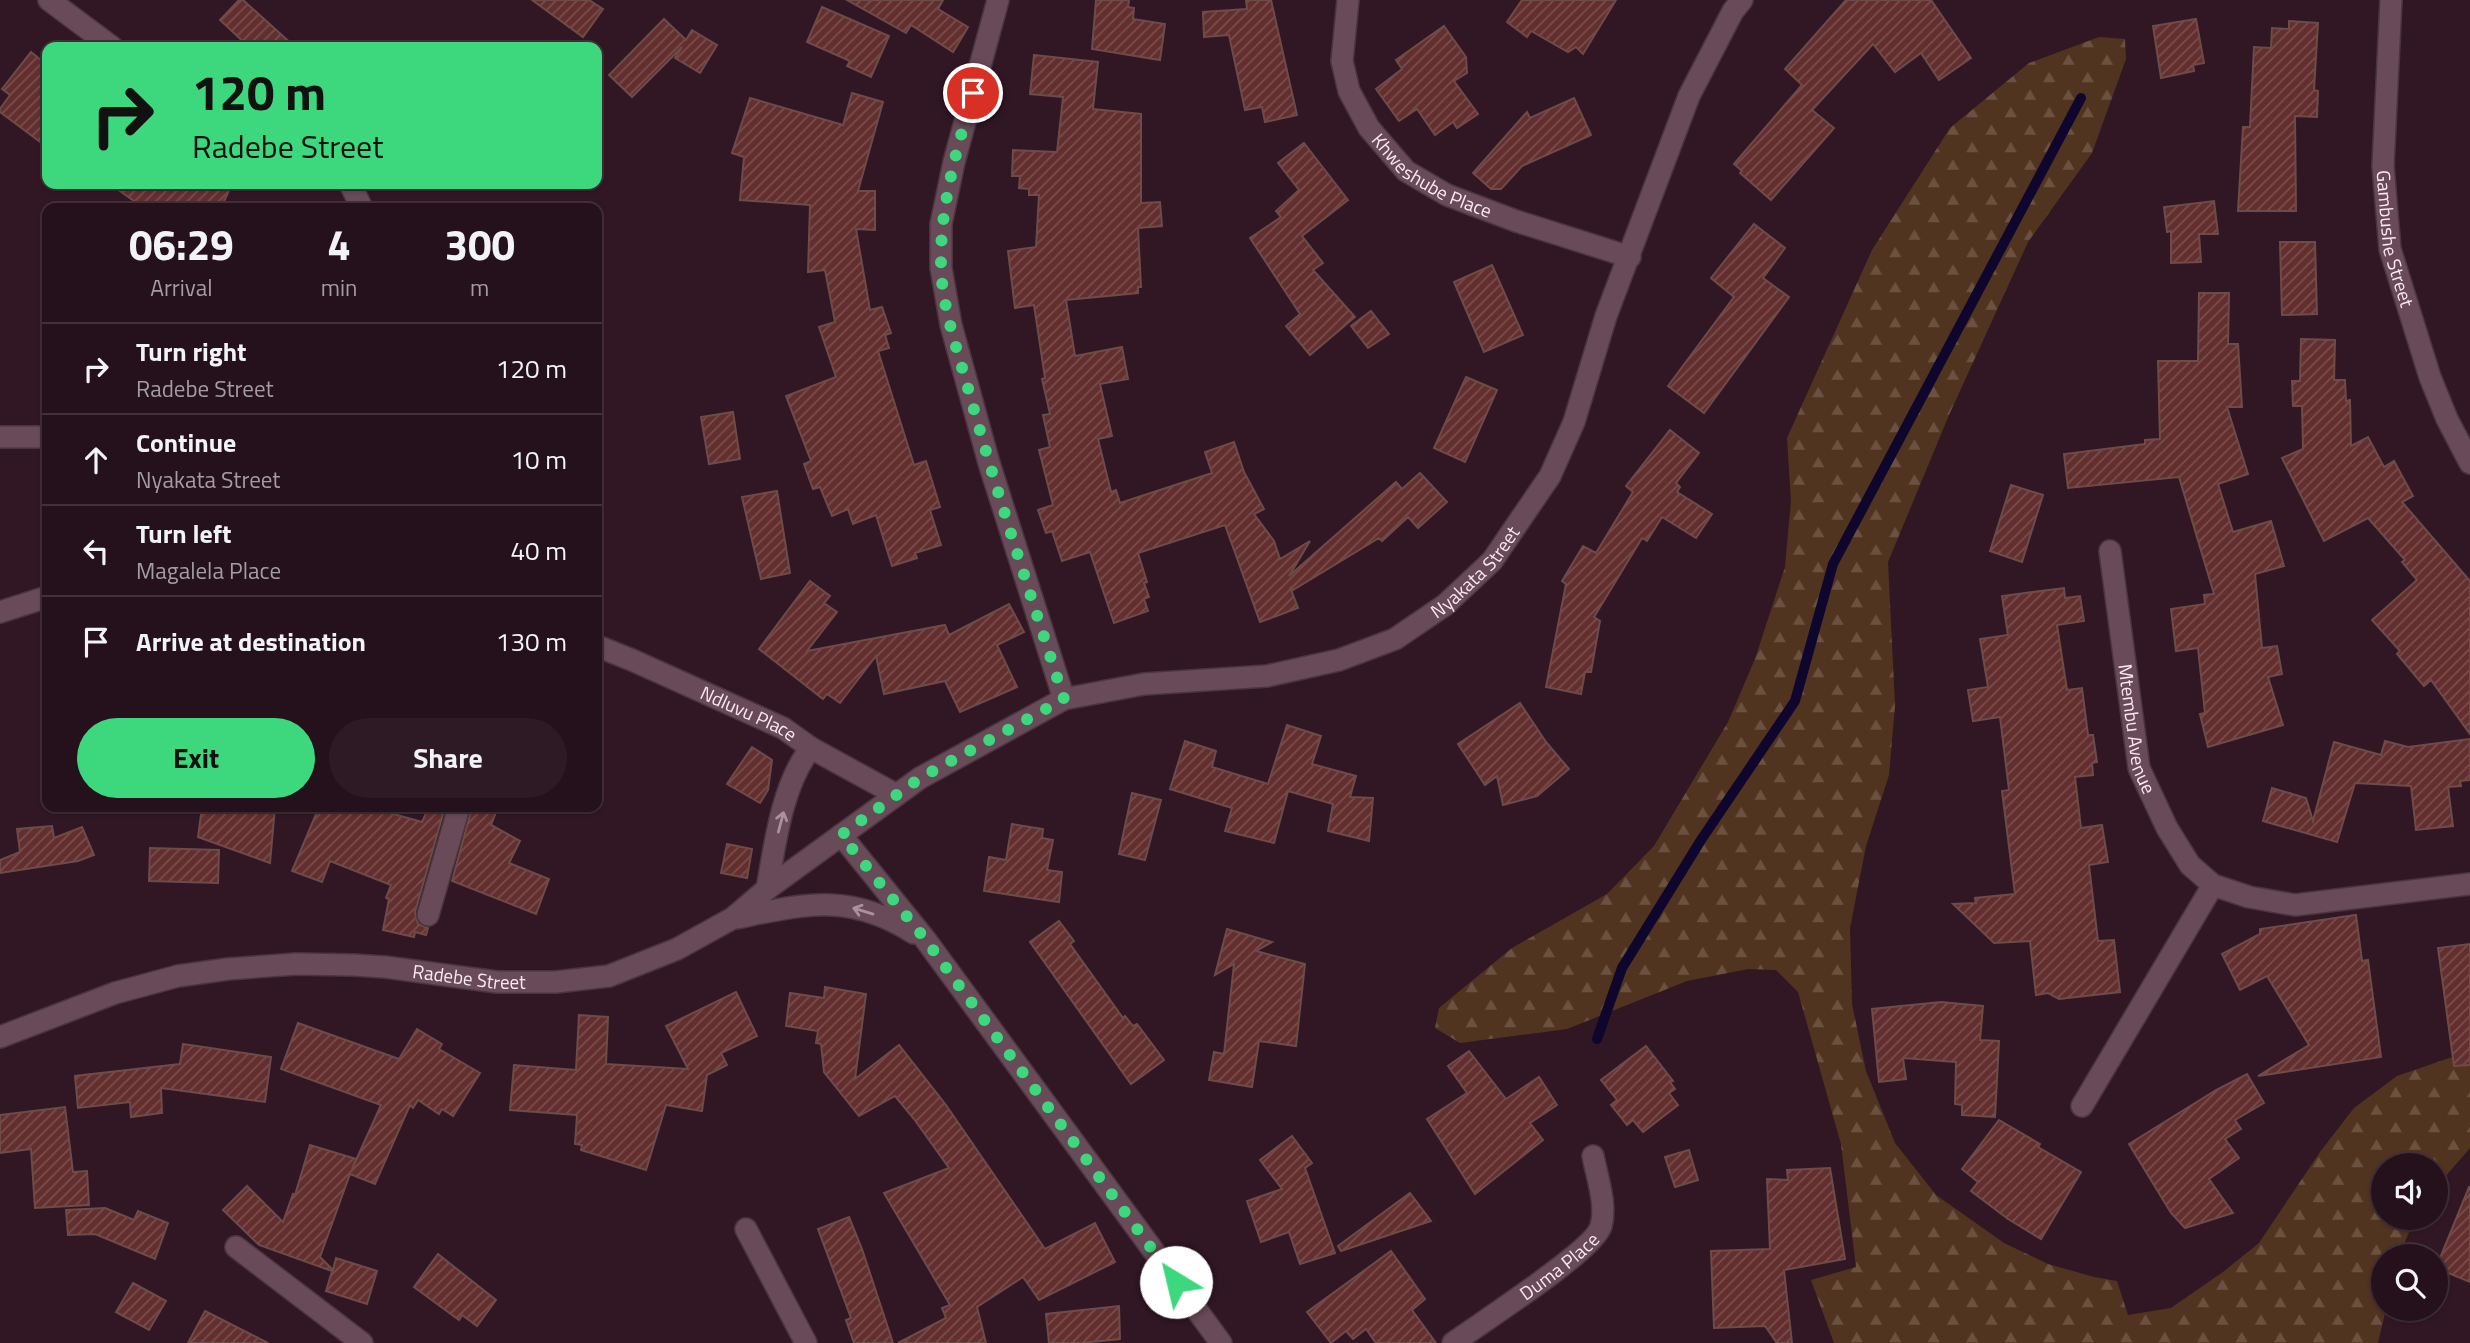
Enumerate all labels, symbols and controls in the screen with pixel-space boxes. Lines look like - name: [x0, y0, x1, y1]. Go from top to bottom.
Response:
- text: 120 m: [192, 54, 326, 129]
- pin: [943, 63, 1003, 123]
- icon: right: [77, 70, 168, 161]
- icon: arrive: [954, 74, 992, 112]
- text: Radebe Street: [192, 122, 383, 170]
- street label: Khweshube Place: [1365, 126, 1496, 225]
- street label: Gambushe Street: [2369, 169, 2422, 311]
- text: 06:29: [129, 212, 234, 276]
- text: 4: [327, 212, 351, 276]
- text: 300: [444, 212, 515, 276]
- text: Arrival: [150, 270, 213, 305]
- text: min: [321, 270, 357, 305]
- text: m: [470, 270, 489, 305]
- text: Turn right: [136, 332, 247, 371]
- text: 120 m: [496, 349, 567, 388]
- icon: right: [77, 350, 115, 388]
- text: Radebe Street: [136, 371, 274, 406]
- text: Continue: [136, 423, 236, 462]
- text: 10 m: [510, 440, 567, 479]
- icon: ahead: [77, 441, 115, 479]
- text: Nyakata Street: [136, 462, 280, 497]
- text: Turn left: [136, 514, 231, 553]
- street label: Nyakata Street: [1424, 519, 1526, 625]
- text: 40 m: [510, 531, 567, 570]
- icon: left: [77, 532, 115, 570]
- text: Magalela Place: [136, 553, 281, 588]
- text: Arrive at destination: [136, 622, 366, 661]
- text: 130 m: [496, 622, 567, 661]
- icon: arrive: [77, 623, 115, 661]
- street label: Mtembu Avenue: [2111, 662, 2164, 798]
- street label: Ndluvu Place: [696, 678, 804, 748]
- button: Exit: [77, 718, 315, 798]
- button: Share: [329, 718, 567, 798]
- one-way arrow: [775, 811, 788, 833]
- one-way arrow: [852, 903, 874, 916]
- street label: Radebe Street: [411, 956, 526, 996]
- map controls: [2371, 1153, 2448, 1321]
- button: sound: [2371, 1153, 2448, 1230]
- street label: Duma Place: [1513, 1225, 1606, 1307]
- button: search: [2371, 1244, 2448, 1321]
- position arrow: [1139, 1245, 1213, 1319]

